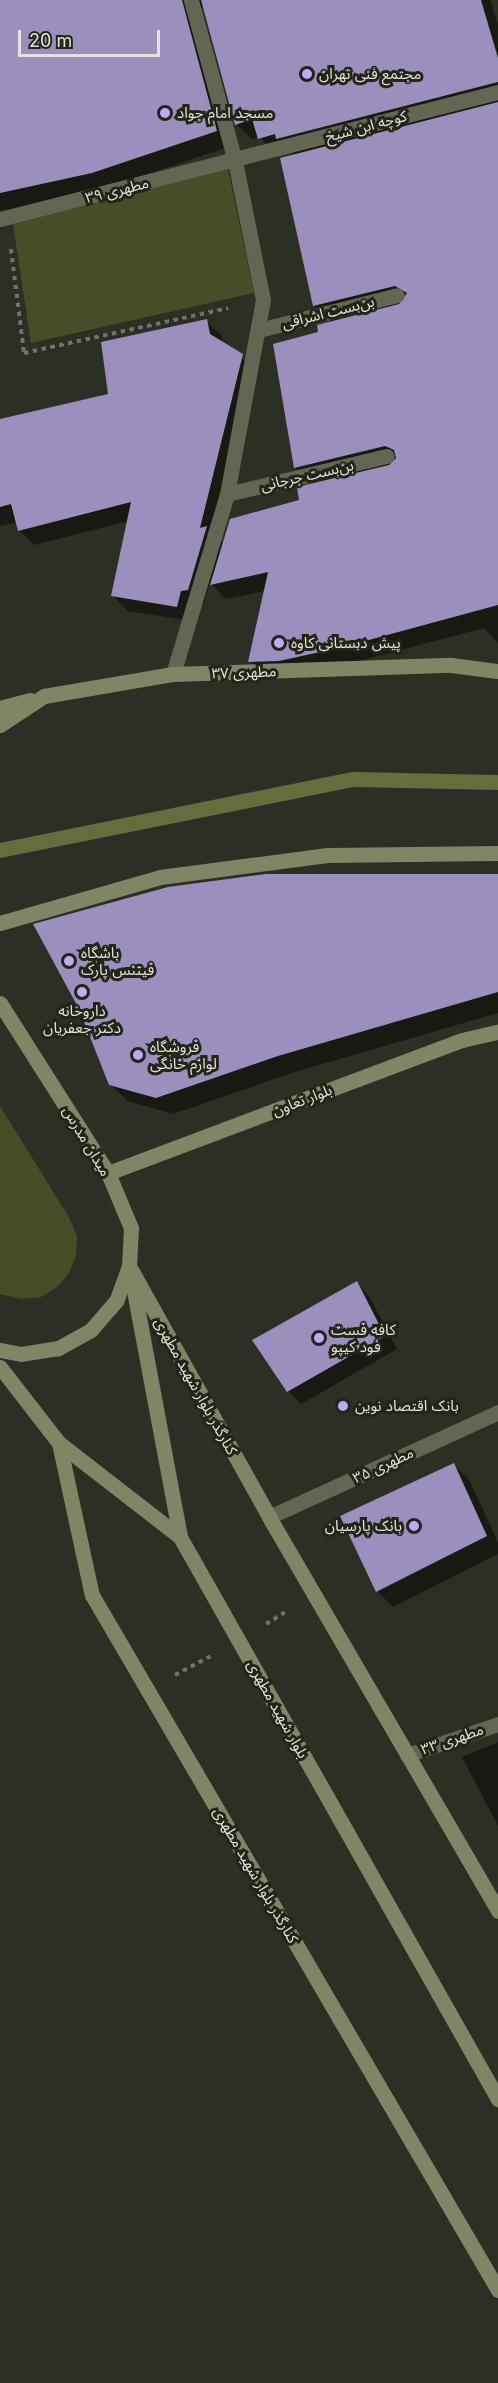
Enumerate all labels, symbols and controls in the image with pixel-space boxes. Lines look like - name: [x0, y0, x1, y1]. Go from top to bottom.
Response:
- scale bar: [21, 18, 164, 56]
- text: 20 m: [29, 30, 72, 51]
- place label: مجتمع فنی تهران: [319, 65, 421, 83]
- marker: مجتمع فنی تهران: [300, 67, 314, 81]
- place label: مسجد امام جواد: [177, 104, 273, 122]
- marker: مسجد امام جواد: [158, 106, 172, 120]
- street label: کوچه ابن شیخ: [323, 107, 409, 145]
- street label: مطهری ۳۹: [83, 173, 151, 207]
- street label: بن‌بست اشراقی: [280, 292, 376, 332]
- street label: بن‌بست جرجانی: [259, 456, 355, 494]
- place label: پیش دبستانی کاوه: [291, 634, 401, 652]
- marker: پیش دبستانی کاوه: [272, 636, 286, 650]
- street label: مطهری ۳۷: [211, 662, 277, 682]
- place label: باشگاه فیتنس پارک: [81, 943, 154, 978]
- marker: باشگاه فیتنس پارک: [62, 954, 76, 968]
- marker: داروخانه دکتر جعفریان: [75, 985, 89, 999]
- place label: داروخانه دکتر جعفریان: [43, 1001, 121, 1036]
- place label: فروشگاه لوازم خانگی: [150, 1037, 217, 1072]
- marker: فروشگاه لوازم خانگی: [131, 1048, 145, 1062]
- street label: بلوار تعاون: [270, 1080, 334, 1120]
- street label: میدان مدرس: [59, 1103, 115, 1179]
- street label: کنارگذر بلوار شهید مطهری: [151, 1314, 241, 1458]
- place label: کافه فست فود کیپو: [331, 1320, 396, 1355]
- marker: کافه فست فود کیپو: [312, 1331, 326, 1345]
- place label: بانک اقتصاد نوین: [355, 1397, 459, 1415]
- marker: بانک اقتصاد نوین: [336, 1399, 350, 1413]
- street label: مطهری ۳۵: [350, 1443, 416, 1487]
- place label: بانک پارسیان: [325, 1517, 402, 1535]
- marker: بانک پارسیان: [407, 1519, 421, 1533]
- street label: بلوار شهید مطهری: [244, 1657, 312, 1761]
- street label: مطهری ۳۳: [418, 1720, 486, 1758]
- street label: کنارگذر بلوار شهید مطهری: [210, 1804, 302, 1946]

